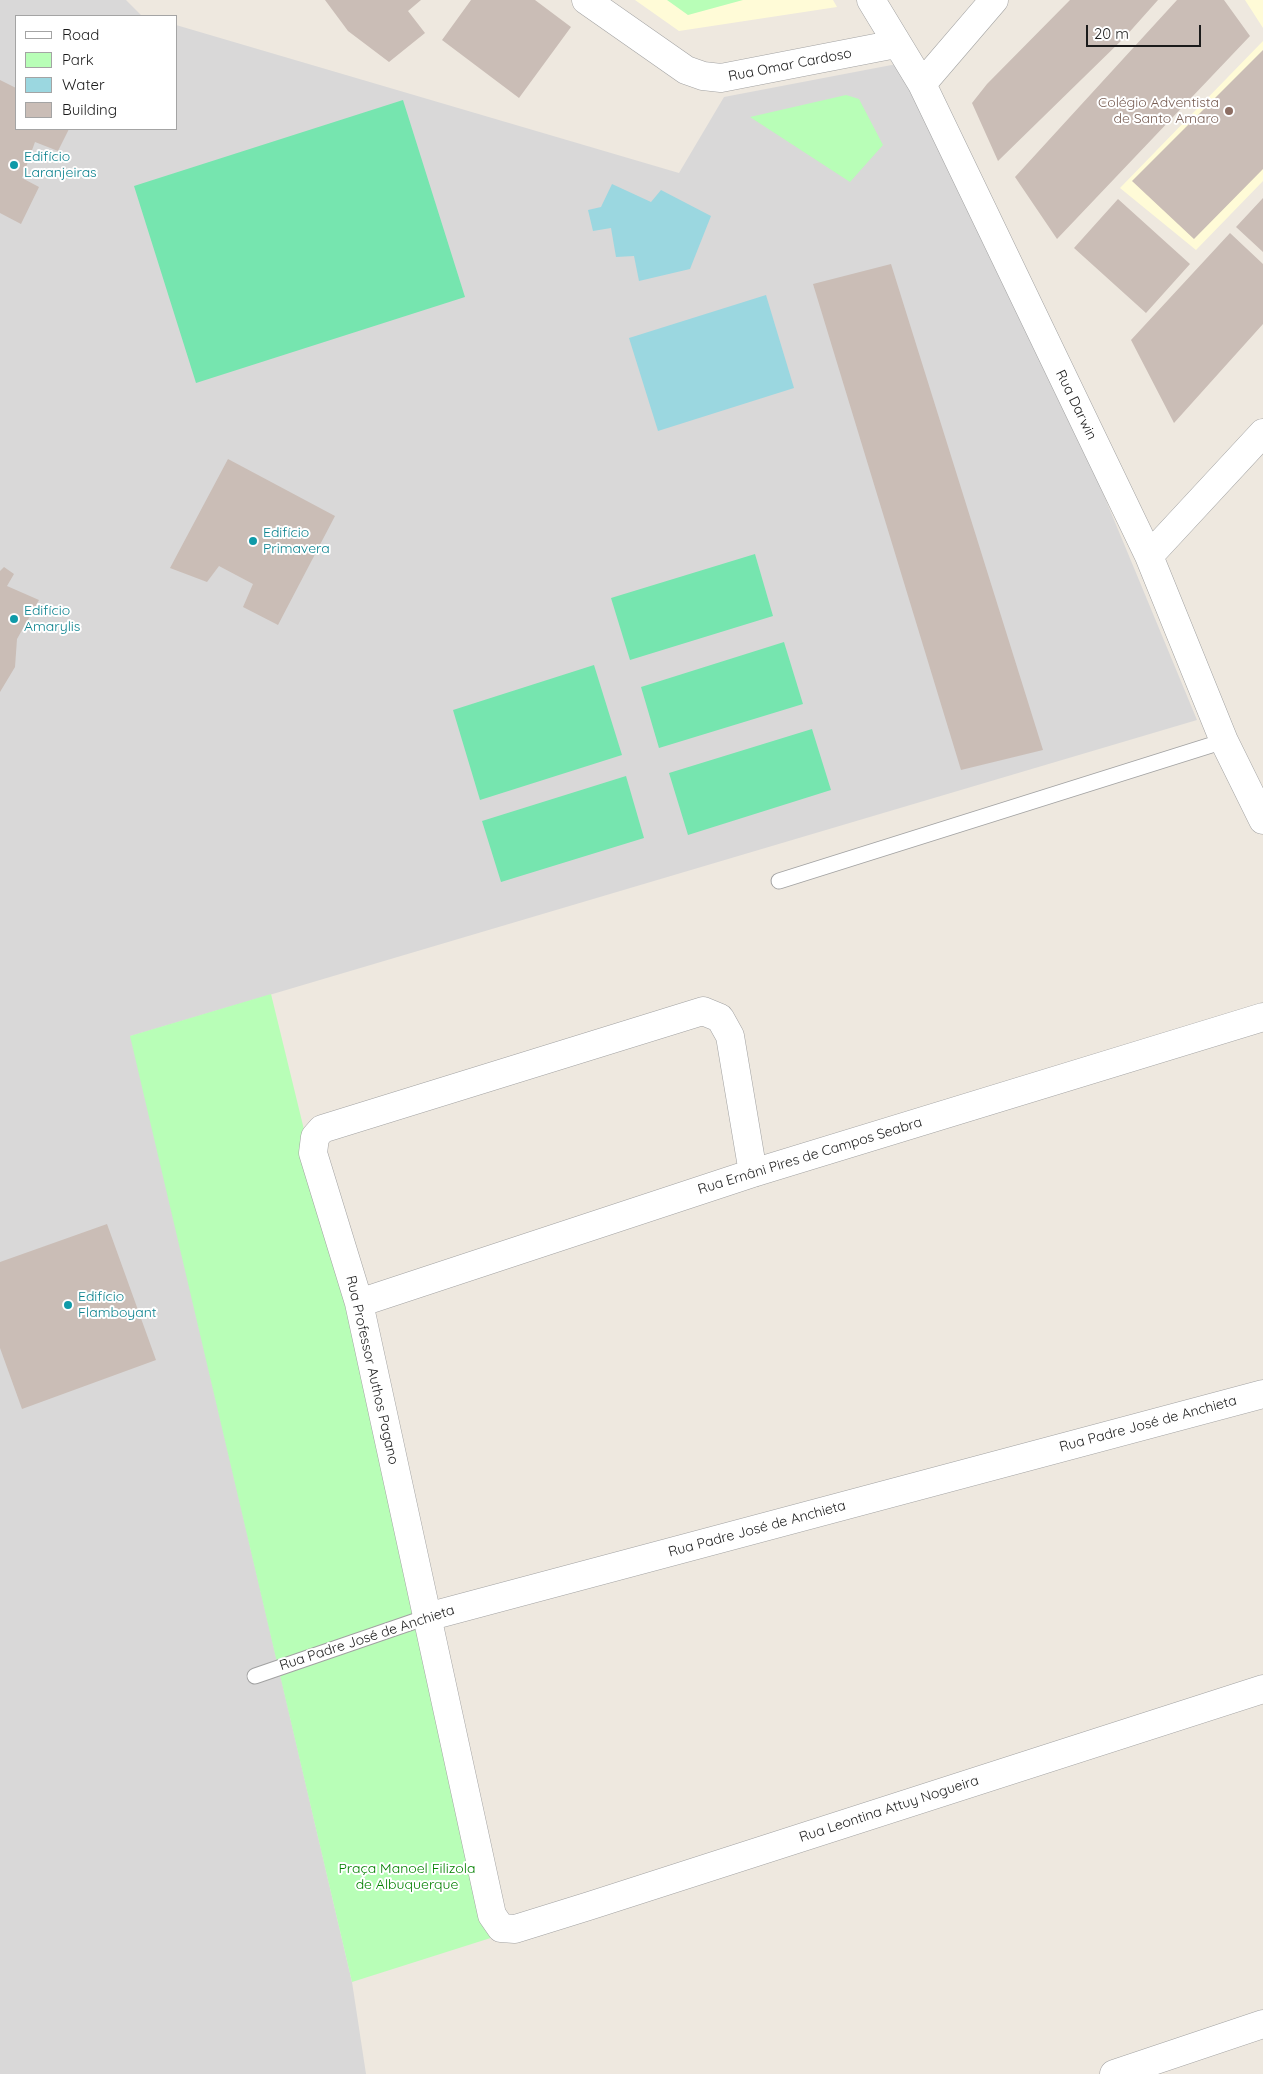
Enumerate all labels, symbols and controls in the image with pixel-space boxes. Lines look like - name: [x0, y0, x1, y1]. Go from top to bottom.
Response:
- legend: [15, 15, 178, 130]
- scale bar: [1088, 15, 1203, 47]
- text: 20 m: [1094, 24, 1129, 43]
- text: Road: [62, 25, 99, 44]
- street label: Rua Omar Cardoso: [727, 45, 853, 85]
- text: Park: [62, 50, 94, 69]
- text: Water: [62, 75, 105, 94]
- place label: Colégio Adventista de Santo Amaro: [1098, 95, 1219, 128]
- text: Building: [62, 100, 117, 119]
- marker: Colégio Adventista de Santo Amaro: [1223, 105, 1235, 117]
- place label: Edifício Laranjeiras: [24, 149, 97, 182]
- marker: Edifício Laranjeiras: [8, 159, 20, 171]
- street label: Rua Darwin: [1052, 367, 1100, 443]
- place label: Edifício Primavera: [263, 525, 330, 558]
- marker: Edifício Primavera: [247, 535, 259, 547]
- place label: Edifício Amarylis: [24, 603, 80, 636]
- marker: Edifício Amarylis: [8, 613, 20, 625]
- street label: Rua Ernâni Pires de Campos Seabra: [696, 1114, 924, 1198]
- street label: Rua Professor Authos Pagano: [342, 1274, 402, 1466]
- place label: Edifício Flamboyant: [78, 1289, 157, 1321]
- marker: Edifício Flamboyant: [62, 1299, 74, 1311]
- street label: Rua Padre José de Anchieta: [1057, 1392, 1239, 1456]
- street label: Rua Padre José de Anchieta: [666, 1497, 848, 1561]
- street label: Rua Padre José de Anchieta: [277, 1602, 457, 1674]
- street label: Rua Leontina Attuy Nogueira: [797, 1772, 981, 1846]
- park label: Praça Manoel Filizola de Albuquerque: [338, 1861, 476, 1894]

